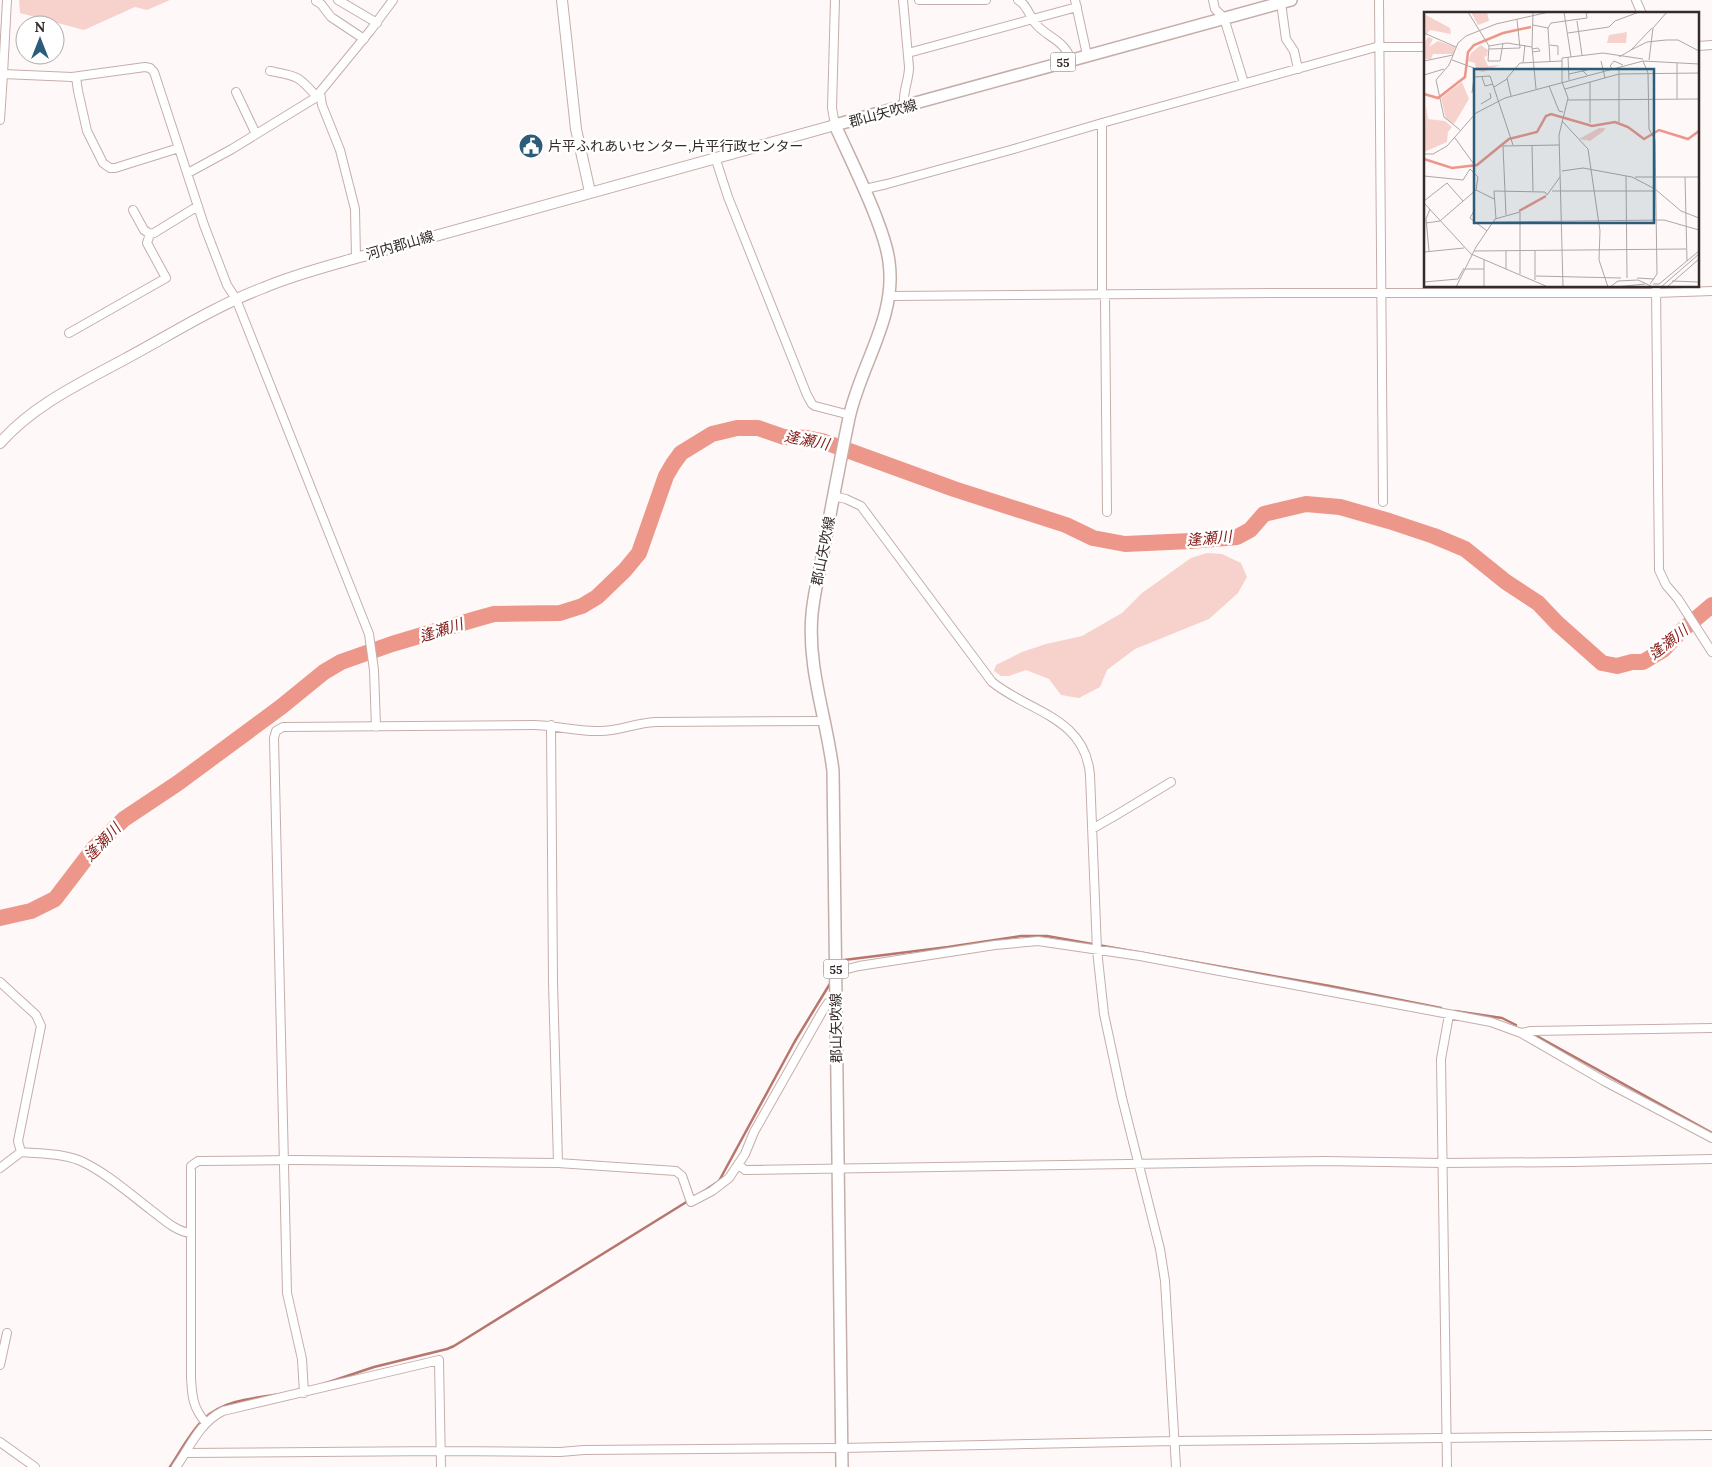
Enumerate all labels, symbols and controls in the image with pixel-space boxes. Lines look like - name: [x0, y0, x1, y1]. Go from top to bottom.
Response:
- inset map: [1424, 12, 1700, 288]
- north arrow: [15, 15, 65, 65]
- text: N: [35, 18, 46, 36]
- road number: 55: [1050, 52, 1076, 72]
- street label: 郡山矢吹線: [847, 95, 919, 131]
- public building icon: 片平ふれあいセンター,片平行政センター: [518, 133, 544, 159]
- place label: 片平ふれあいセンター,片平行政センター: [548, 137, 804, 155]
- street label: 河内郡山線: [364, 227, 436, 263]
- water label: 逢瀬川: [783, 426, 833, 454]
- street label: 郡山矢吹線: [807, 515, 839, 587]
- water label: 逢瀬川: [1186, 526, 1234, 549]
- water label: 逢瀬川: [417, 613, 467, 646]
- water label: 逢瀬川: [1644, 619, 1693, 663]
- water label: 逢瀬川: [80, 818, 126, 865]
- road number: 55: [824, 960, 848, 979]
- street label: 郡山矢吹線: [826, 993, 846, 1063]

